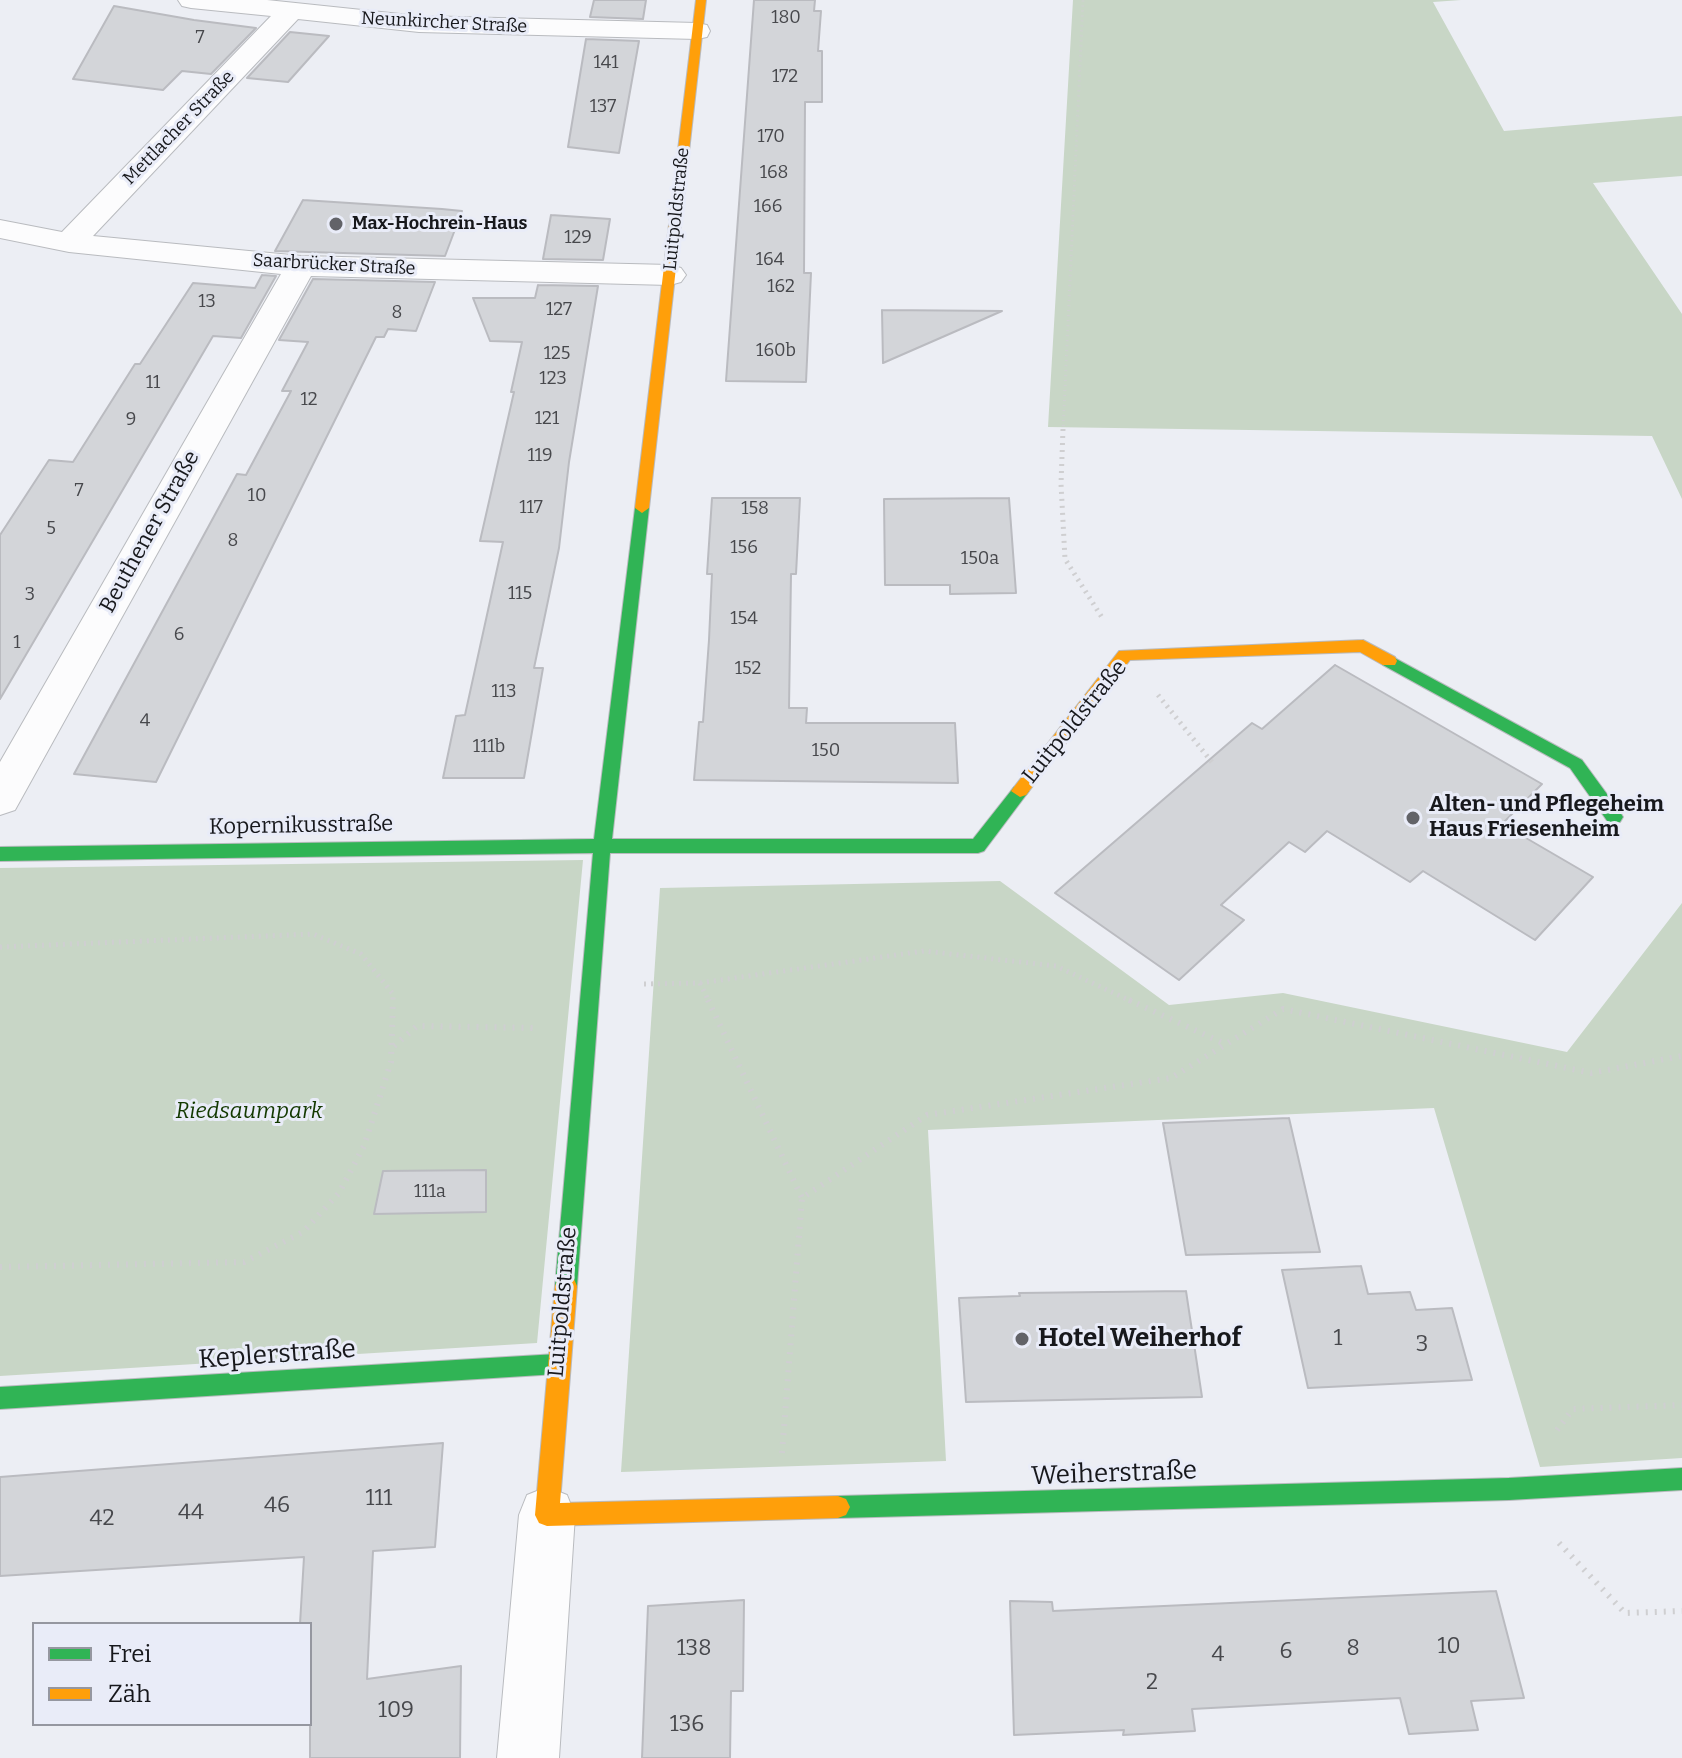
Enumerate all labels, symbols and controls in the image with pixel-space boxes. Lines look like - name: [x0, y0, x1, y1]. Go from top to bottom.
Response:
- house number: 180: [771, 7, 801, 29]
- street label: Neunkircher Straße: [360, 8, 528, 38]
- house number: 7: [195, 27, 205, 49]
- house number: 141: [593, 52, 619, 74]
- street label: Mettlacher Straße: [119, 66, 239, 190]
- house number: 172: [772, 66, 798, 88]
- house number: 137: [590, 96, 616, 118]
- house number: 170: [757, 126, 785, 148]
- street label: Luitpoldstraße: [660, 147, 694, 271]
- house number: 168: [760, 162, 788, 184]
- house number: 166: [754, 196, 782, 218]
- place label: Max-Hochrein-Haus: [352, 213, 527, 235]
- marker: Max-Hochrein-Haus: [327, 215, 345, 233]
- house number: 129: [564, 227, 592, 249]
- house number: 164: [756, 249, 784, 271]
- street label: Saarbrücker Straße: [252, 250, 416, 280]
- house number: 162: [767, 276, 795, 298]
- house number: 13: [198, 291, 216, 313]
- house number: 127: [546, 299, 572, 321]
- house number: 8: [392, 302, 402, 324]
- house number: 160b: [756, 340, 796, 362]
- house number: 125: [544, 343, 570, 365]
- house number: 123: [539, 368, 567, 390]
- house number: 11: [146, 372, 160, 394]
- house number: 12: [300, 389, 318, 411]
- house number: 121: [535, 408, 559, 430]
- house number: 9: [126, 409, 136, 431]
- house number: 119: [527, 445, 553, 467]
- street label: Beuthener Straße: [95, 446, 205, 618]
- house number: 7: [74, 480, 84, 502]
- house number: 10: [248, 485, 266, 507]
- house number: 117: [519, 497, 543, 519]
- house number: 158: [741, 498, 769, 520]
- house number: 5: [46, 518, 56, 540]
- house number: 8: [228, 530, 238, 552]
- house number: 156: [730, 537, 758, 559]
- house number: 150a: [961, 548, 999, 570]
- house number: 115: [508, 583, 532, 605]
- house number: 3: [25, 584, 35, 606]
- house number: 154: [730, 608, 758, 630]
- house number: 6: [174, 624, 184, 646]
- house number: 1: [13, 632, 21, 654]
- street label: Luitpoldstraße: [1017, 655, 1133, 789]
- house number: 152: [735, 658, 761, 680]
- house number: 113: [492, 681, 516, 703]
- house number: 4: [140, 710, 150, 732]
- house number: 111b: [473, 736, 505, 758]
- house number: 150: [812, 740, 840, 762]
- place label: Alten- und Pflegeheim Haus Friesenheim: [1429, 792, 1664, 844]
- marker: Alten- und Pflegeheim Haus Friesenheim: [1404, 809, 1422, 827]
- street label: Kopernikusstraße: [209, 811, 393, 841]
- park label: Riedsaumpark: [175, 1099, 323, 1125]
- house number: 111a: [414, 1181, 446, 1203]
- street label: Luitpoldstraße: [543, 1226, 583, 1378]
- place label: Hotel Weiherhof: [1038, 1323, 1241, 1355]
- house number: 1: [1334, 1326, 1342, 1352]
- marker: Hotel Weiherhof: [1013, 1330, 1031, 1348]
- house number: 3: [1416, 1332, 1428, 1358]
- street label: Keplerstraße: [197, 1334, 357, 1376]
- street label: Weiherstraße: [1031, 1456, 1197, 1492]
- house number: 111: [366, 1486, 392, 1512]
- house number: 46: [264, 1493, 290, 1519]
- house number: 44: [178, 1500, 204, 1526]
- house number: 42: [90, 1506, 114, 1532]
- legend: [32, 1622, 312, 1726]
- house number: 10: [1437, 1634, 1461, 1660]
- house number: 138: [677, 1636, 711, 1662]
- house number: 8: [1346, 1636, 1360, 1662]
- house number: 6: [1280, 1639, 1292, 1665]
- text: Frei: [108, 1640, 151, 1668]
- house number: 4: [1212, 1642, 1224, 1668]
- house number: 2: [1146, 1670, 1158, 1696]
- text: Zäh: [108, 1680, 151, 1708]
- house number: 109: [378, 1698, 414, 1724]
- house number: 136: [670, 1712, 704, 1738]

